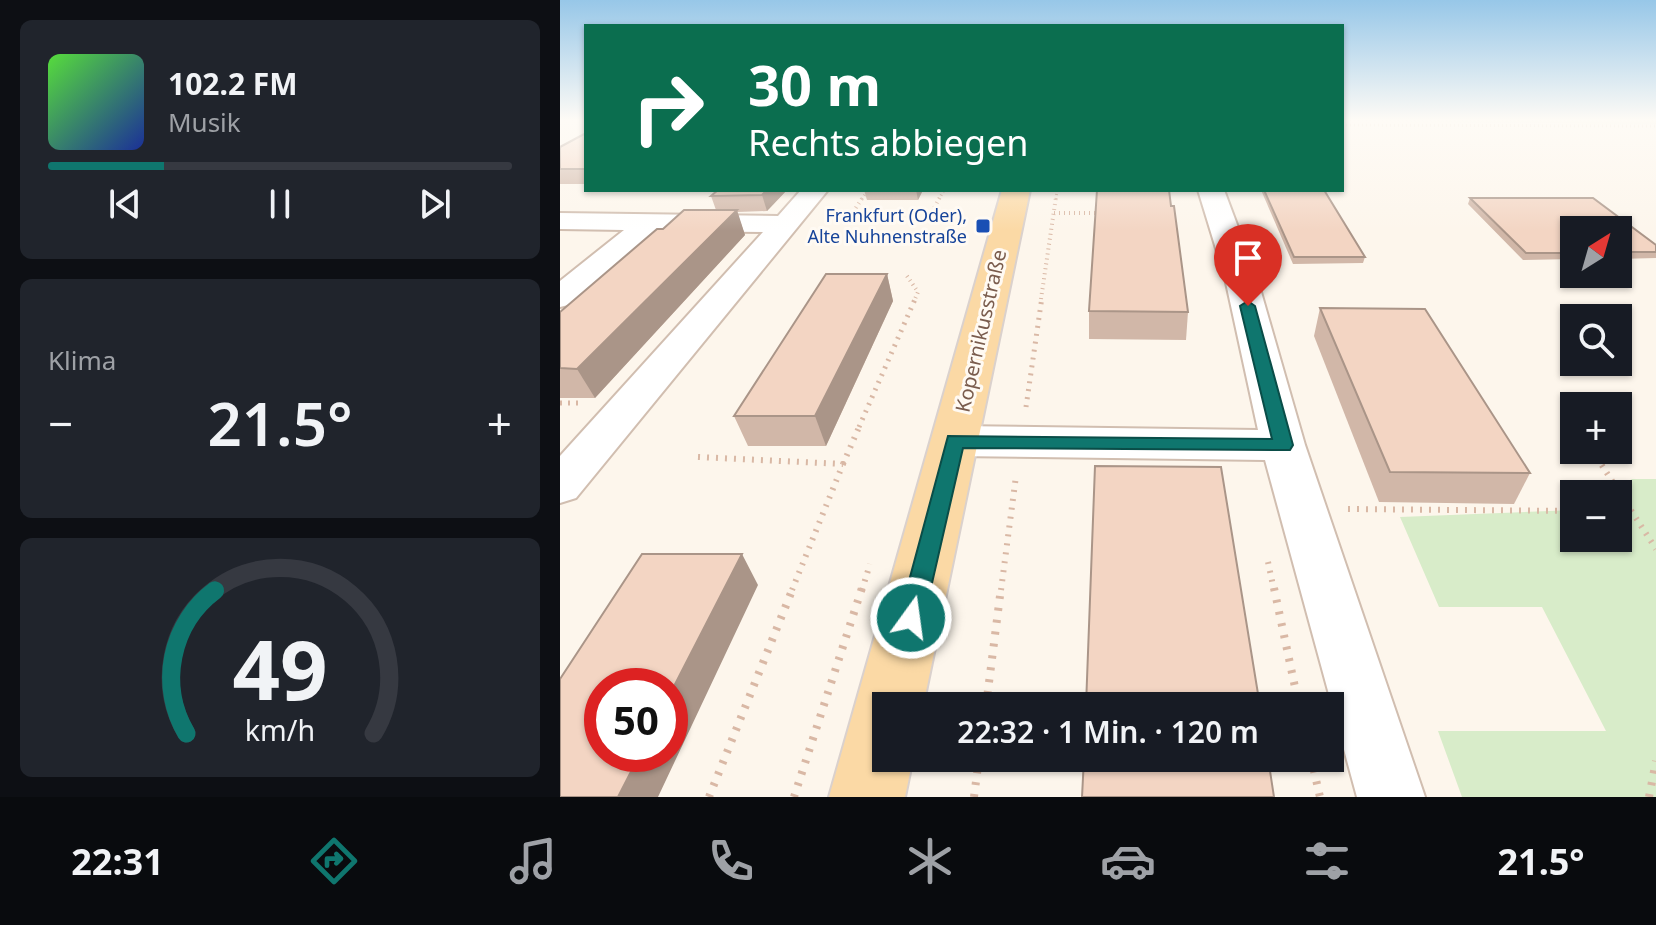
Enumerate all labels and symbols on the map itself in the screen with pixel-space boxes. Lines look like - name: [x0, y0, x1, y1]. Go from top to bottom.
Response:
- place label: Frankfurt (Oder), Alte Nuhnenstraße: [807, 203, 967, 248]
- north arrow: [1560, 216, 1632, 288]
- marker: Frankfurt (Oder), Alte Nuhnenstraße: [974, 217, 992, 235]
- pin: [1214, 224, 1282, 306]
- street label: Kopernikusstraße: [949, 247, 1012, 415]
- position arrow: [869, 576, 953, 660]
- speed limit sign: 50: [584, 668, 688, 772]

